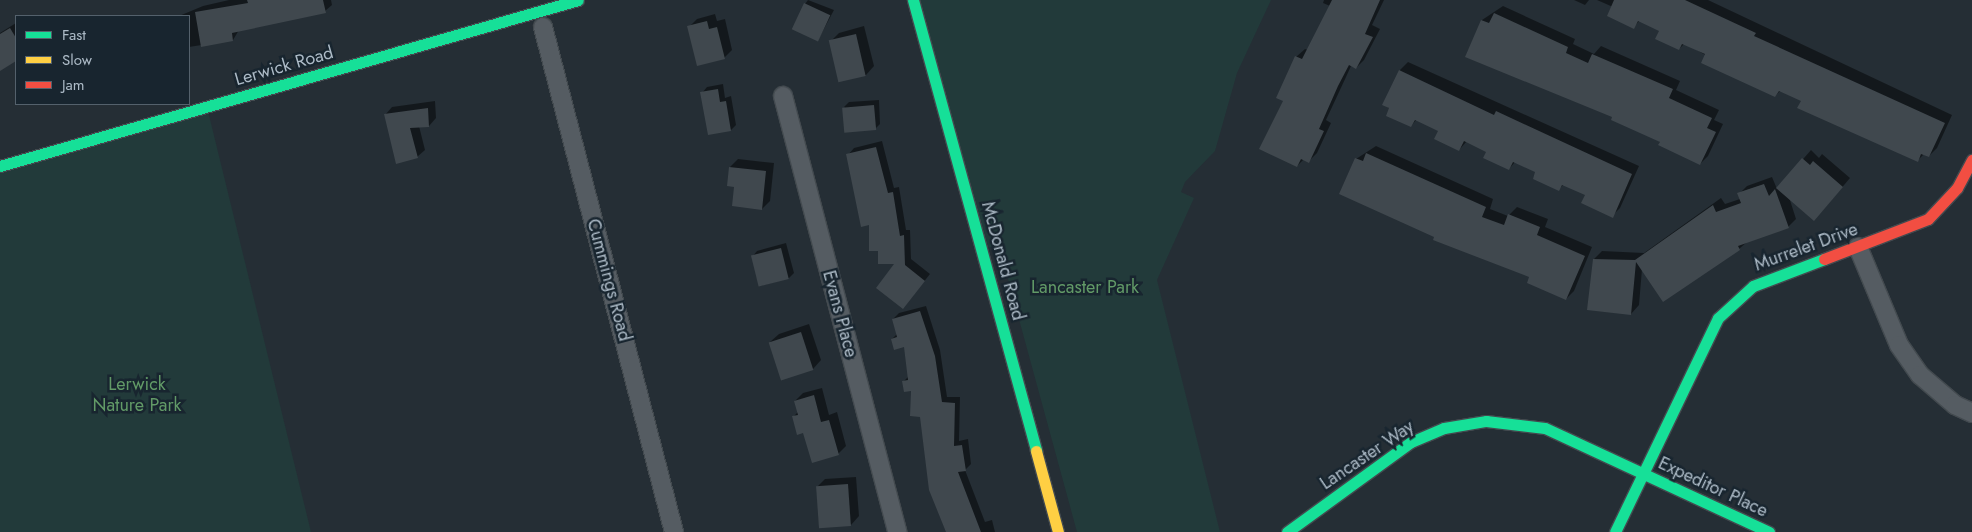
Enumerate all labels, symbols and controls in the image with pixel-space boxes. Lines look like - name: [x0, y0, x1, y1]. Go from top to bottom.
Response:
- legend: [15, 15, 190, 105]
- text: Fast: [62, 24, 86, 46]
- street label: Lerwick Road: [232, 42, 336, 90]
- text: Slow: [62, 49, 92, 71]
- text: Jam: [62, 74, 85, 96]
- street label: McDonald Road: [977, 199, 1029, 323]
- street label: Cummings Road: [582, 216, 636, 344]
- street label: Murrelet Drive: [1751, 218, 1861, 276]
- street label: Evans Place: [818, 268, 862, 360]
- park label: Lancaster Park: [1031, 276, 1139, 298]
- park label: Lerwick Nature Park: [92, 374, 182, 416]
- street label: Lancaster Way: [1316, 416, 1418, 494]
- street label: Expeditor Place: [1655, 452, 1771, 522]

